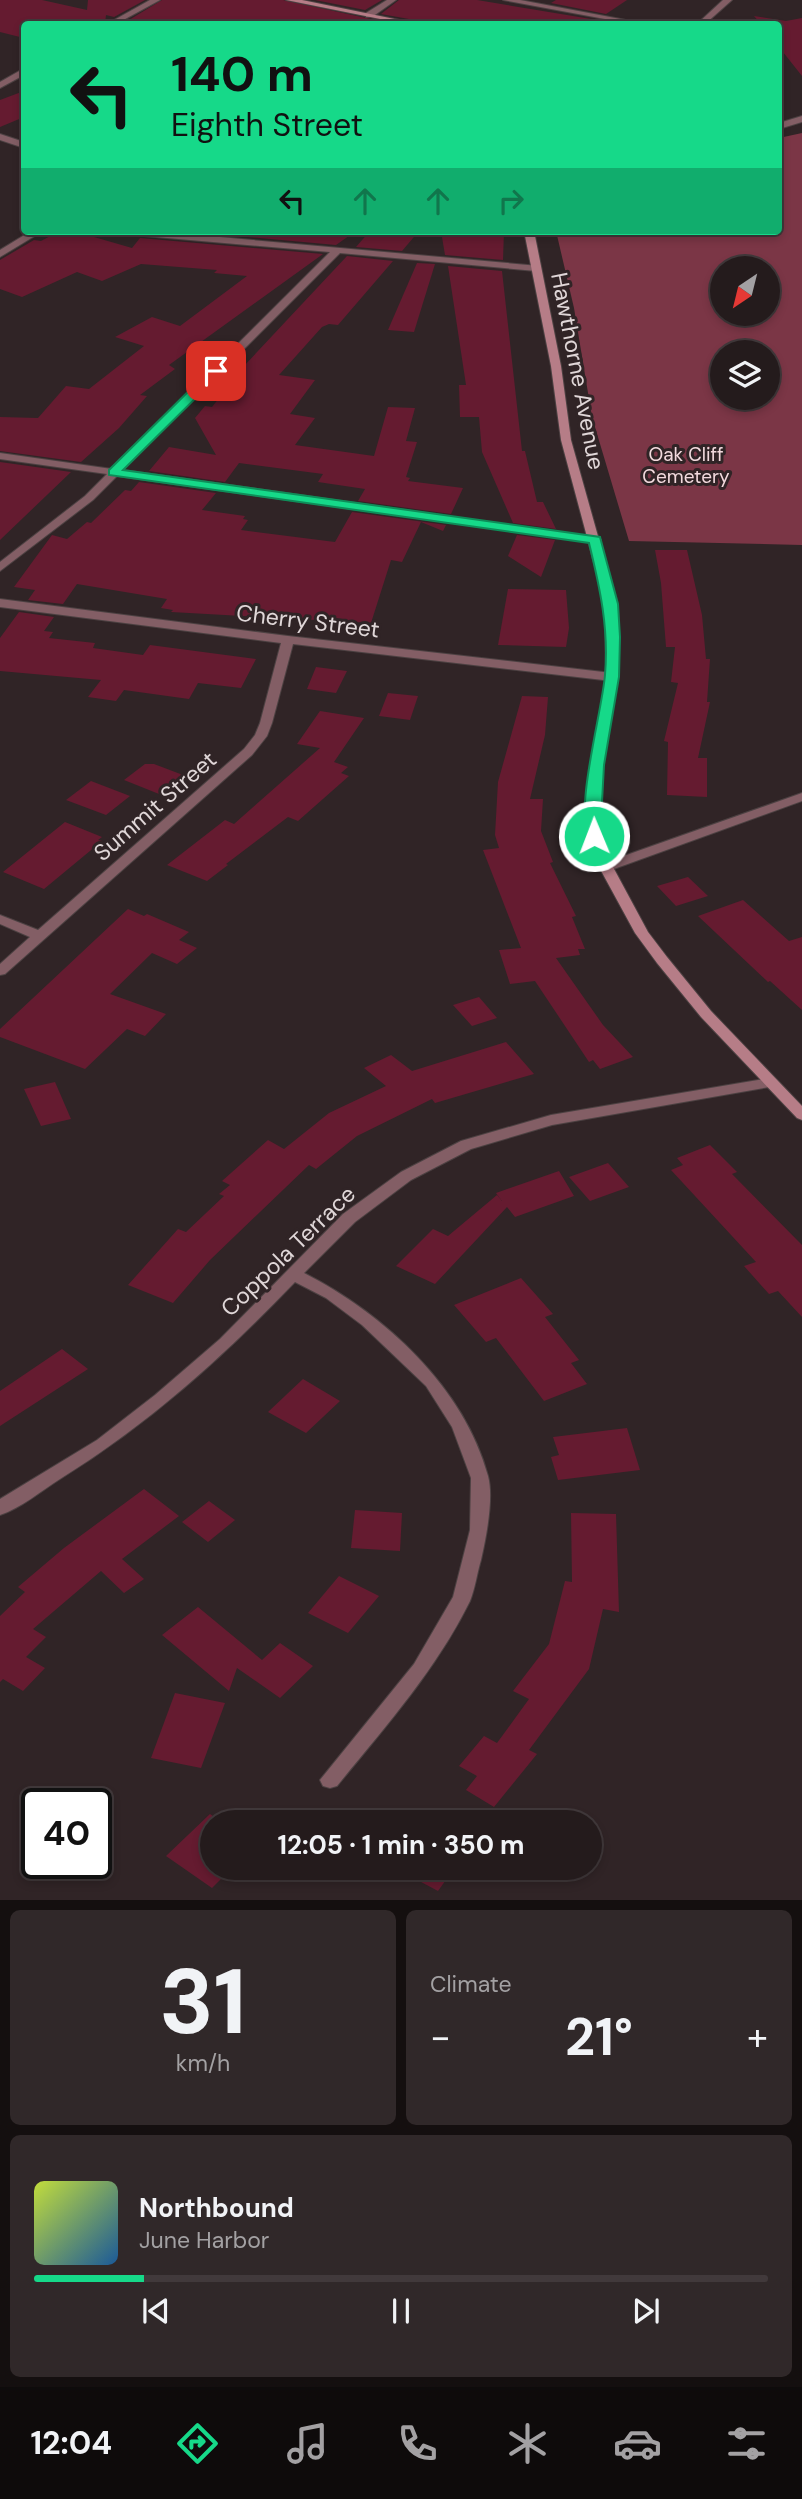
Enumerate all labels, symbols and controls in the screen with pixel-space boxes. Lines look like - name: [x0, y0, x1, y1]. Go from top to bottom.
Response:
- text: 140 m: [171, 42, 313, 106]
- icon: left: [56, 49, 147, 140]
- text: Eighth Street: [171, 104, 363, 146]
- icon: left: [273, 182, 311, 220]
- icon: ahead: [346, 182, 384, 220]
- icon: ahead: [419, 182, 457, 220]
- icon: right: [492, 182, 530, 220]
- north arrow: [710, 256, 780, 326]
- map controls: [710, 256, 780, 410]
- street label: Hawthorne Avenue: [544, 270, 612, 472]
- button: layers: [710, 340, 780, 410]
- pin: [186, 341, 246, 401]
- icon: arrive: [197, 352, 235, 390]
- park label: Oak Cliff Cemetery: [642, 442, 730, 489]
- street label: Cherry Street: [235, 597, 381, 645]
- street label: Summit Street: [87, 744, 223, 868]
- position arrow: [557, 799, 631, 873]
- street label: Coppola Terrace: [214, 1179, 362, 1323]
- speed limit sign: 40: [21, 1788, 112, 1879]
- text: 12:05 · 1 min · 350 m: [277, 1828, 525, 1862]
- text: 31: [159, 1943, 247, 2061]
- text: Climate: [430, 1969, 512, 1999]
- text: 21°: [565, 2003, 633, 2071]
- text: −: [430, 2012, 451, 2062]
- text: +: [747, 2012, 768, 2062]
- text: km/h: [176, 2048, 230, 2078]
- text: Northbound: [139, 2191, 294, 2225]
- text: June Harbor: [139, 2225, 269, 2255]
- icon: previous: [137, 2292, 175, 2330]
- icon: pause: [382, 2292, 420, 2330]
- icon: next: [627, 2292, 665, 2330]
- icon: directions: [173, 2419, 222, 2468]
- icon: music: [283, 2419, 332, 2468]
- icon: phone: [393, 2419, 442, 2468]
- icon: climate: [503, 2419, 552, 2468]
- icon: car: [613, 2419, 662, 2468]
- icon: filters: [722, 2419, 771, 2468]
- text: 12:04: [30, 2422, 112, 2464]

